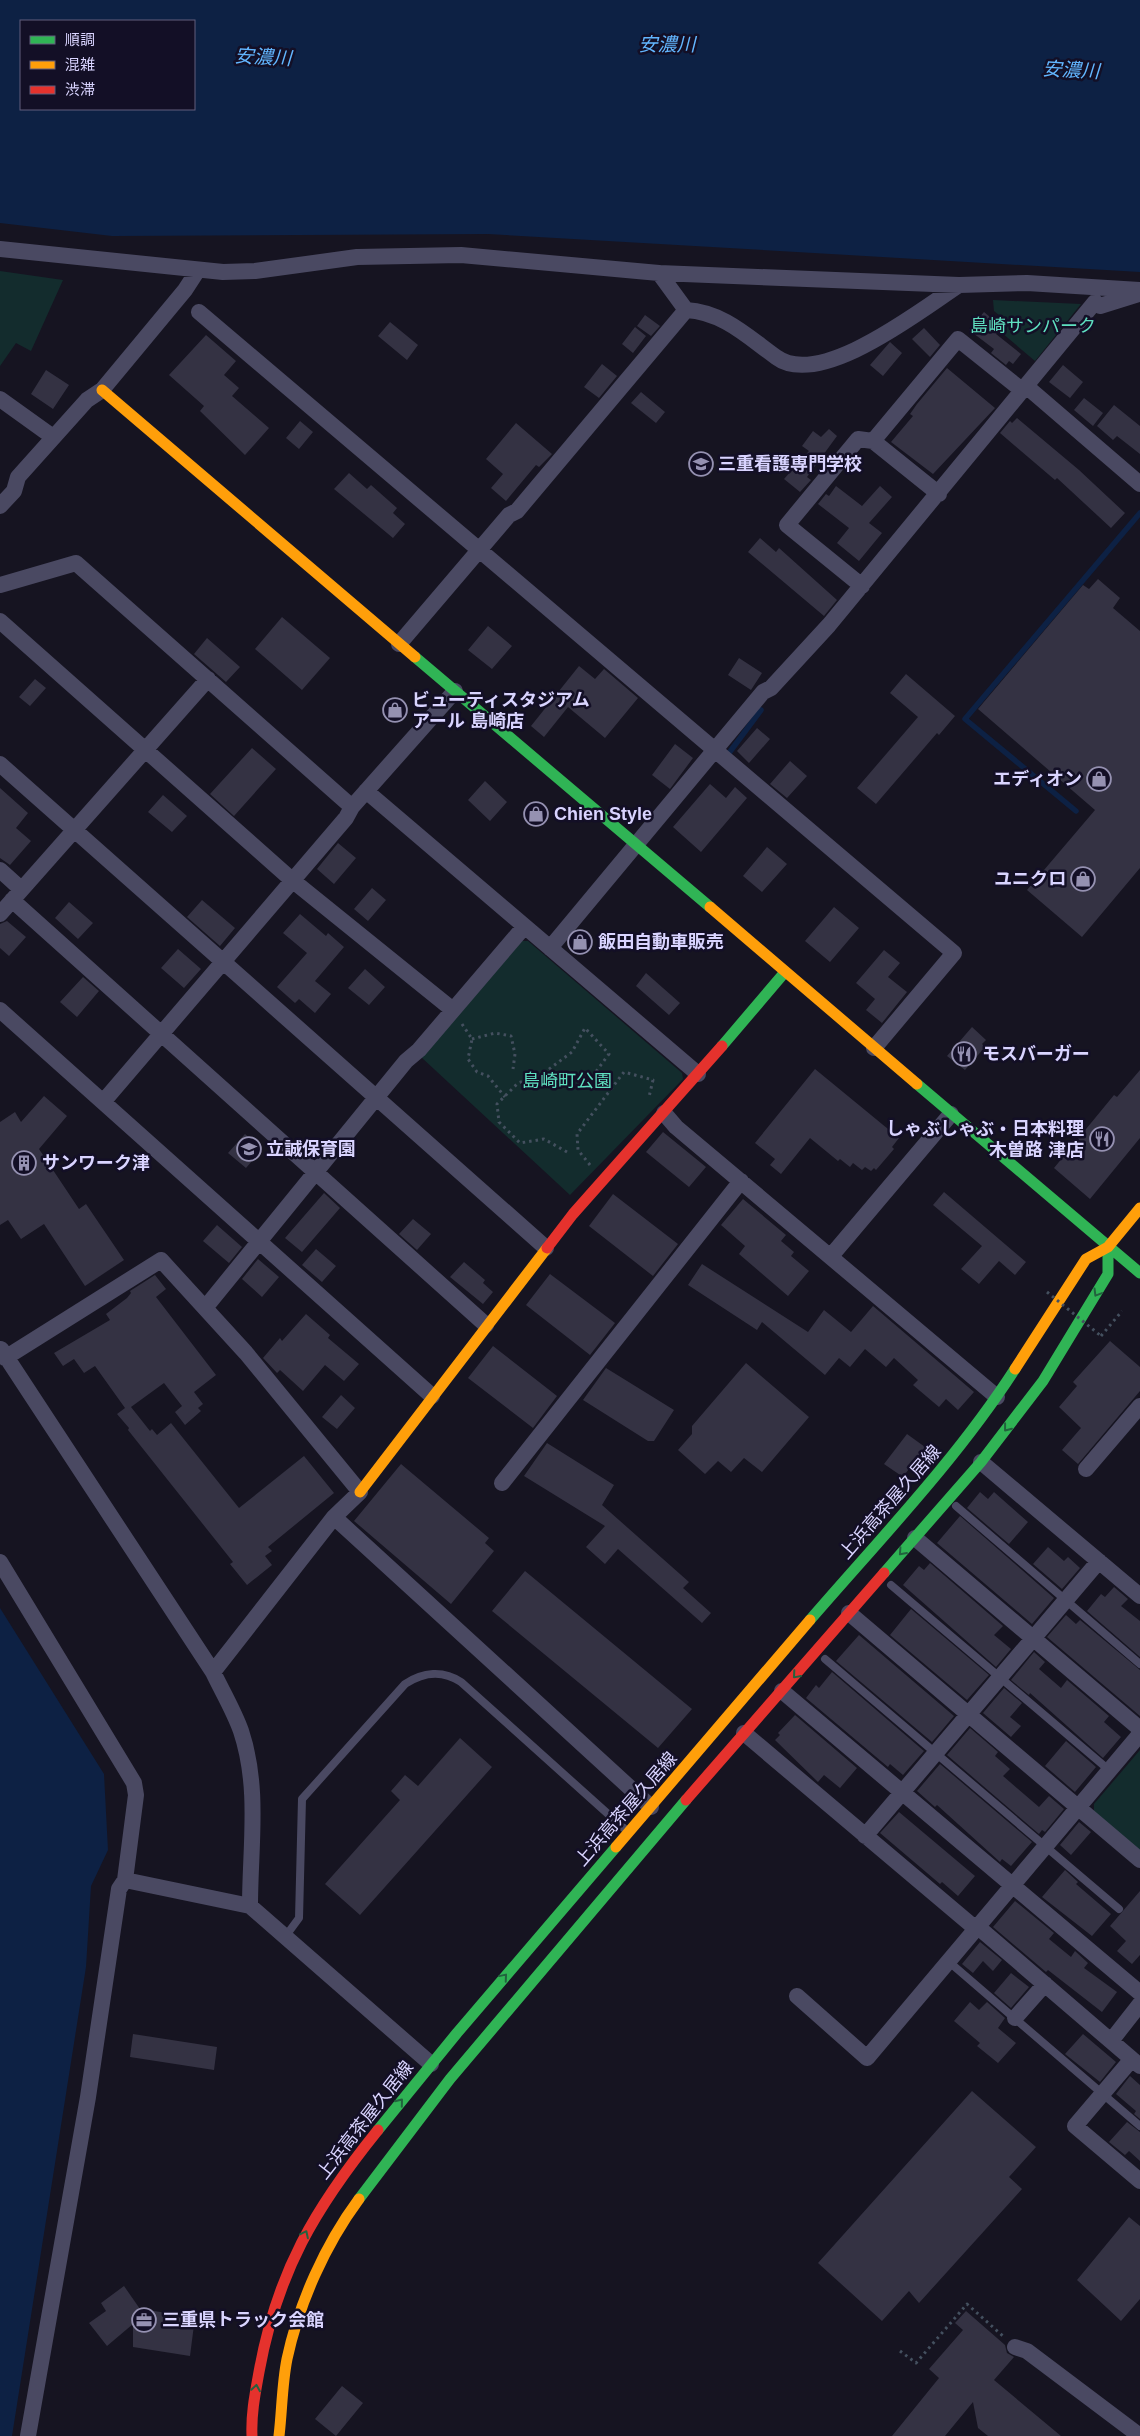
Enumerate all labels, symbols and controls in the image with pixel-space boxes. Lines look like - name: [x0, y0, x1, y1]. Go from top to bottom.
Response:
- legend: [20, 20, 195, 110]
- text: 順調: [65, 31, 95, 48]
- water label: 安濃川: [638, 34, 697, 55]
- water label: 安濃川: [234, 45, 294, 69]
- text: 混雑: [65, 56, 95, 73]
- water label: 安濃川: [1042, 58, 1102, 82]
- text: 渋滞: [65, 81, 95, 98]
- park label: 島崎サンパーク: [970, 316, 1096, 336]
- school or university icon: 三重看護専門学校: [688, 451, 714, 477]
- place label: 三重看護専門学校: [718, 454, 862, 474]
- place label: ビューティスタジアム アール 島崎店: [412, 690, 590, 731]
- shop icon: ビューティスタジアム アール 島崎店: [382, 697, 408, 723]
- shop icon: エディオン: [1086, 766, 1112, 792]
- place label: エディオン: [993, 769, 1082, 789]
- shop icon: Chien Style: [523, 801, 549, 827]
- place label: Chien Style: [554, 804, 652, 824]
- shop icon: ユニクロ: [1070, 866, 1096, 892]
- place label: ユニクロ: [994, 869, 1066, 889]
- shop icon: 飯田自動車販売: [567, 929, 593, 955]
- place label: 飯田自動車販売: [598, 932, 724, 952]
- restaurant icon: モスバーガー: [951, 1041, 977, 1067]
- place label: モスバーガー: [982, 1044, 1090, 1064]
- park label: 島崎町公園: [522, 1071, 612, 1091]
- place label: しゃぶしゃぶ・日本料理 木曽路 津店: [886, 1119, 1084, 1160]
- restaurant icon: しゃぶしゃぶ・日本料理 木曽路 津店: [1089, 1126, 1115, 1152]
- school or university icon: 立誠保育園: [236, 1136, 262, 1162]
- place label: 立誠保育園: [266, 1139, 356, 1159]
- building icon: サンワーク津: [11, 1150, 37, 1176]
- place label: サンワーク津: [42, 1153, 150, 1173]
- one-way arrow: [1094, 1287, 1104, 1296]
- one-way arrow: [1004, 1422, 1013, 1432]
- street label: 上浜高茶屋久居線: [835, 1441, 945, 1563]
- one-way arrow: [900, 1546, 908, 1555]
- one-way arrow: [793, 1669, 802, 1678]
- street label: 上浜高茶屋久居線: [571, 1748, 681, 1870]
- one-way arrow: [498, 1974, 507, 1983]
- street label: 上浜高茶屋久居線: [313, 2057, 417, 2183]
- one-way arrow: [394, 2099, 402, 2108]
- one-way arrow: [299, 2230, 309, 2239]
- office icon: 三重県トラック会館: [131, 2307, 157, 2333]
- place label: 三重県トラック会館: [162, 2310, 324, 2330]
- one-way arrow: [250, 2383, 260, 2392]

